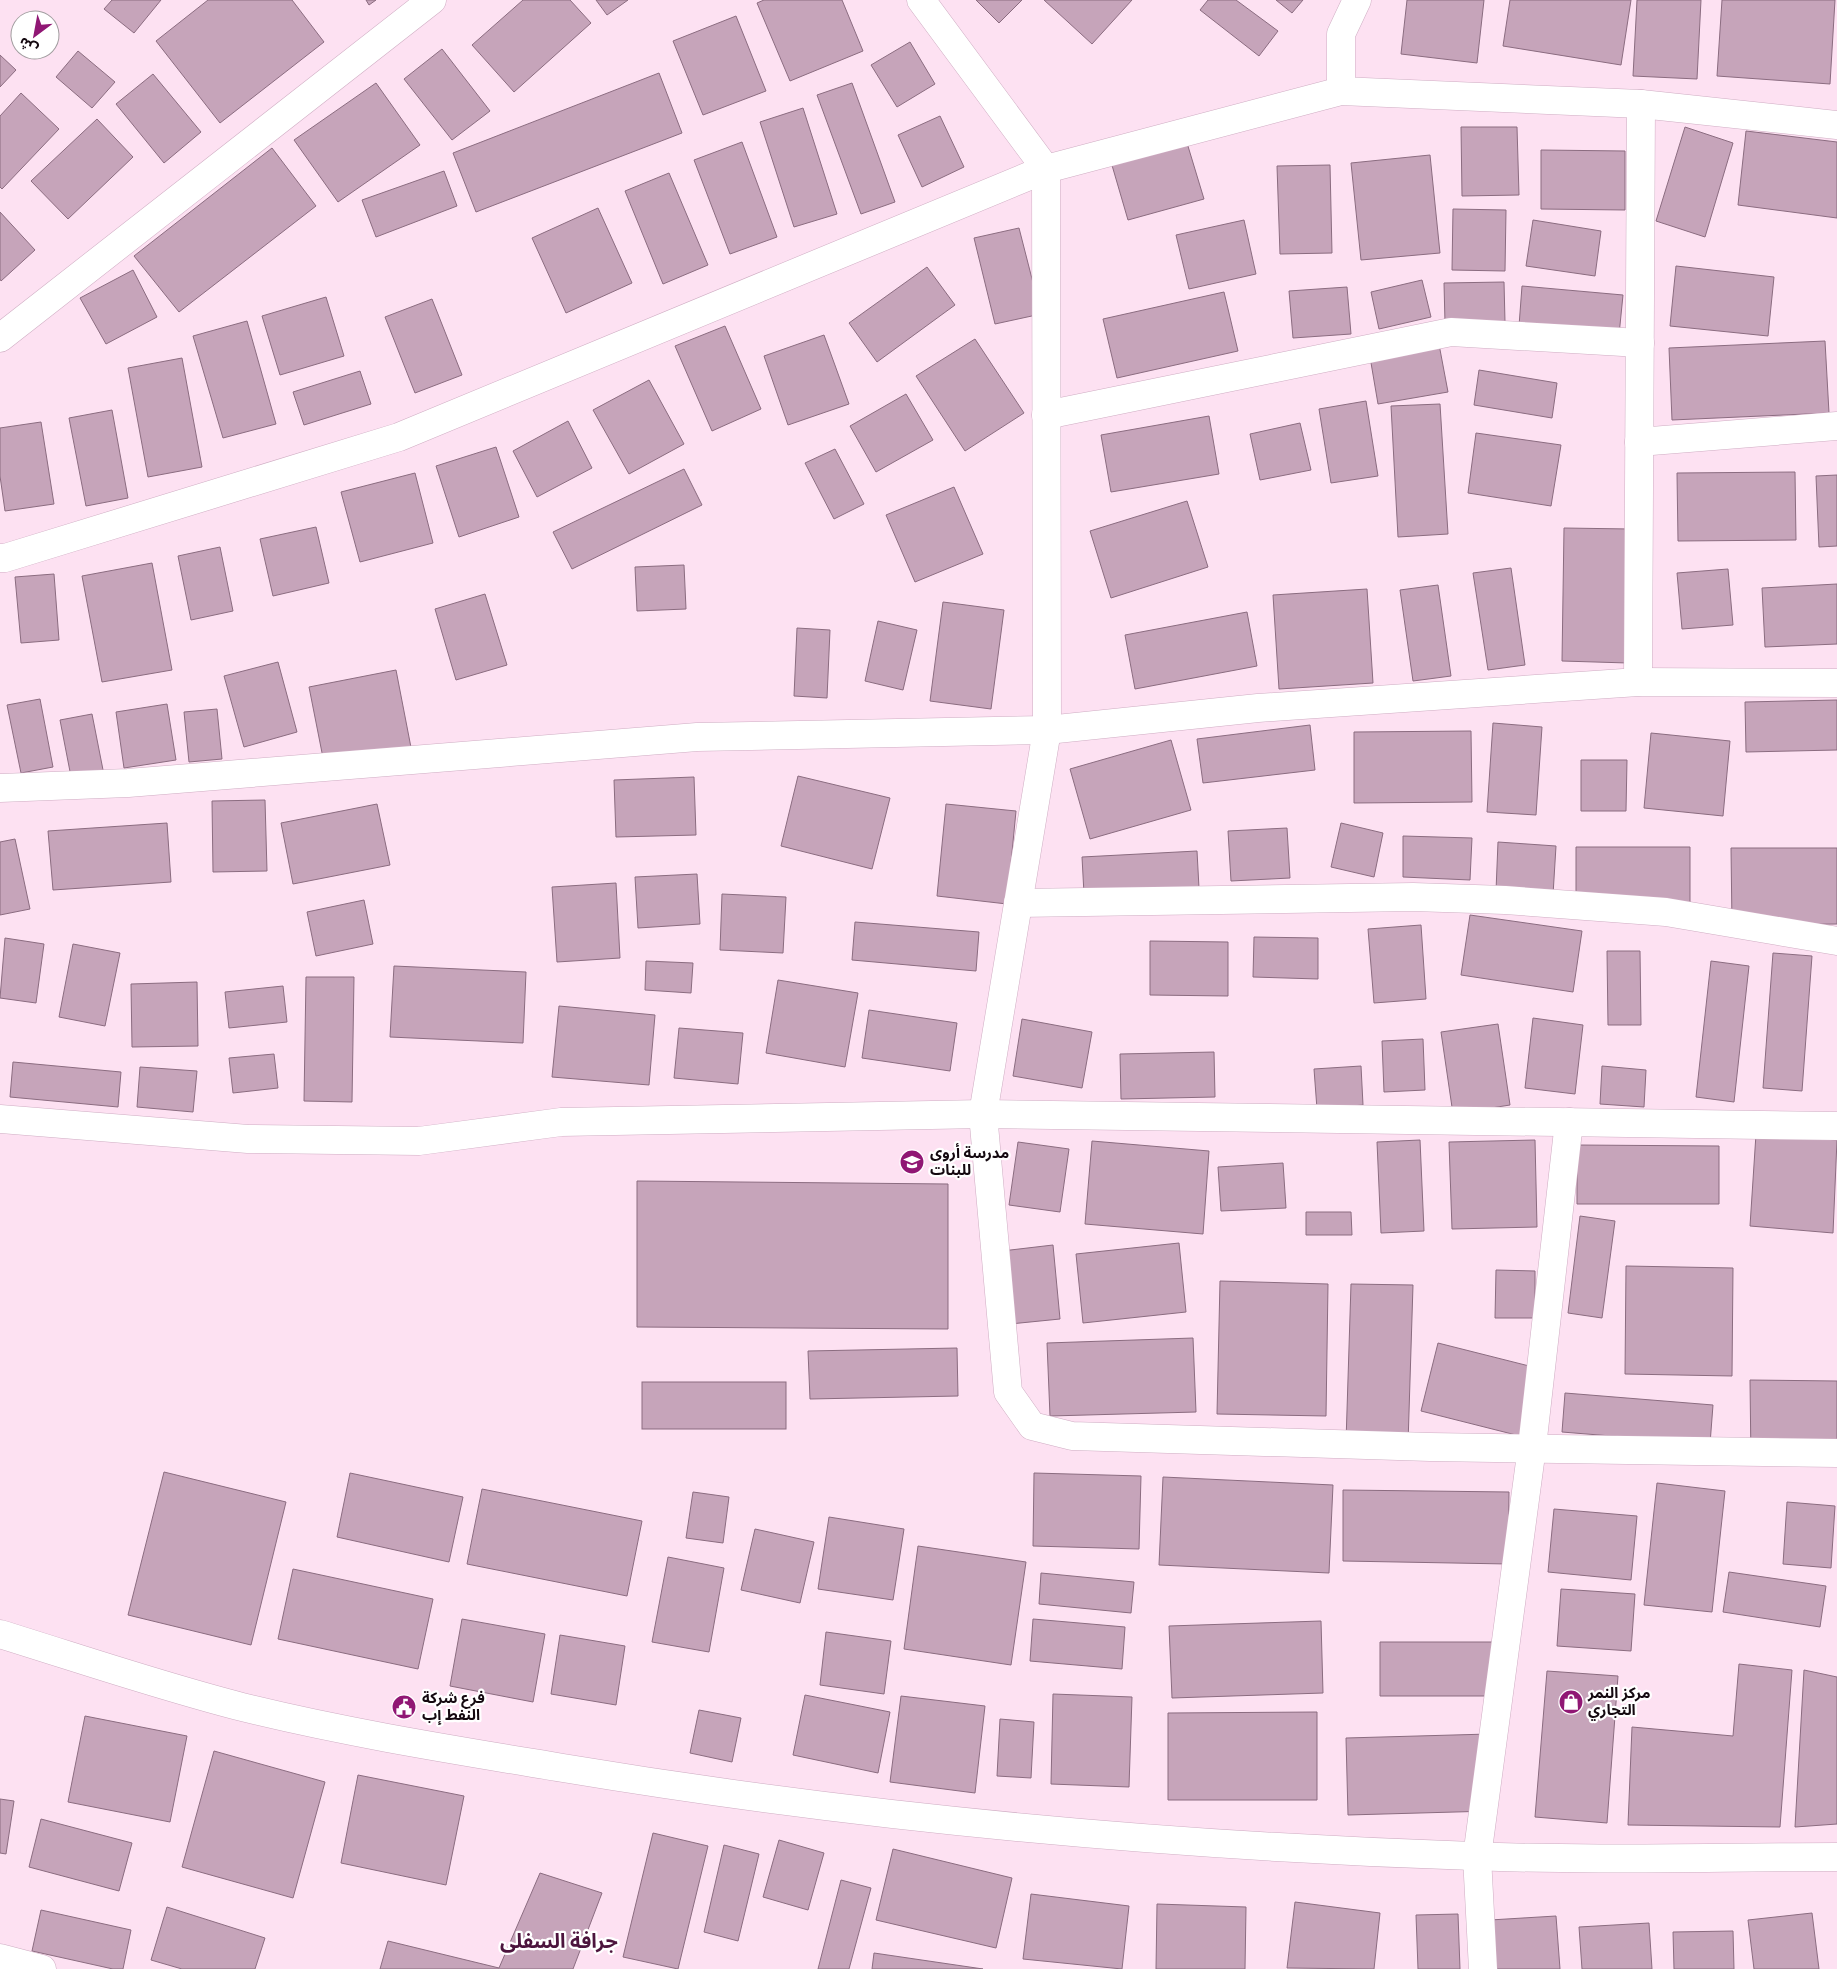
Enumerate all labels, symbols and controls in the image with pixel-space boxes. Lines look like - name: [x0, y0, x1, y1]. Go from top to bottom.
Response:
- north arrow: [10, 10, 60, 60]
- text: ش: [16, 33, 41, 58]
- place label: مدرسة أروى للبنات: [930, 1143, 1009, 1179]
- school or university icon: مدرسة أروى للبنات: [899, 1149, 925, 1175]
- place label: مركز النمر التجاري: [1587, 1684, 1650, 1721]
- place label: فرع شركة النفط إب: [422, 1689, 485, 1725]
- shop icon: مركز النمر التجاري: [1558, 1689, 1584, 1715]
- public building icon: فرع شركة النفط إب: [391, 1694, 417, 1720]
- district label: جرافة السفلى: [500, 1929, 618, 1953]

